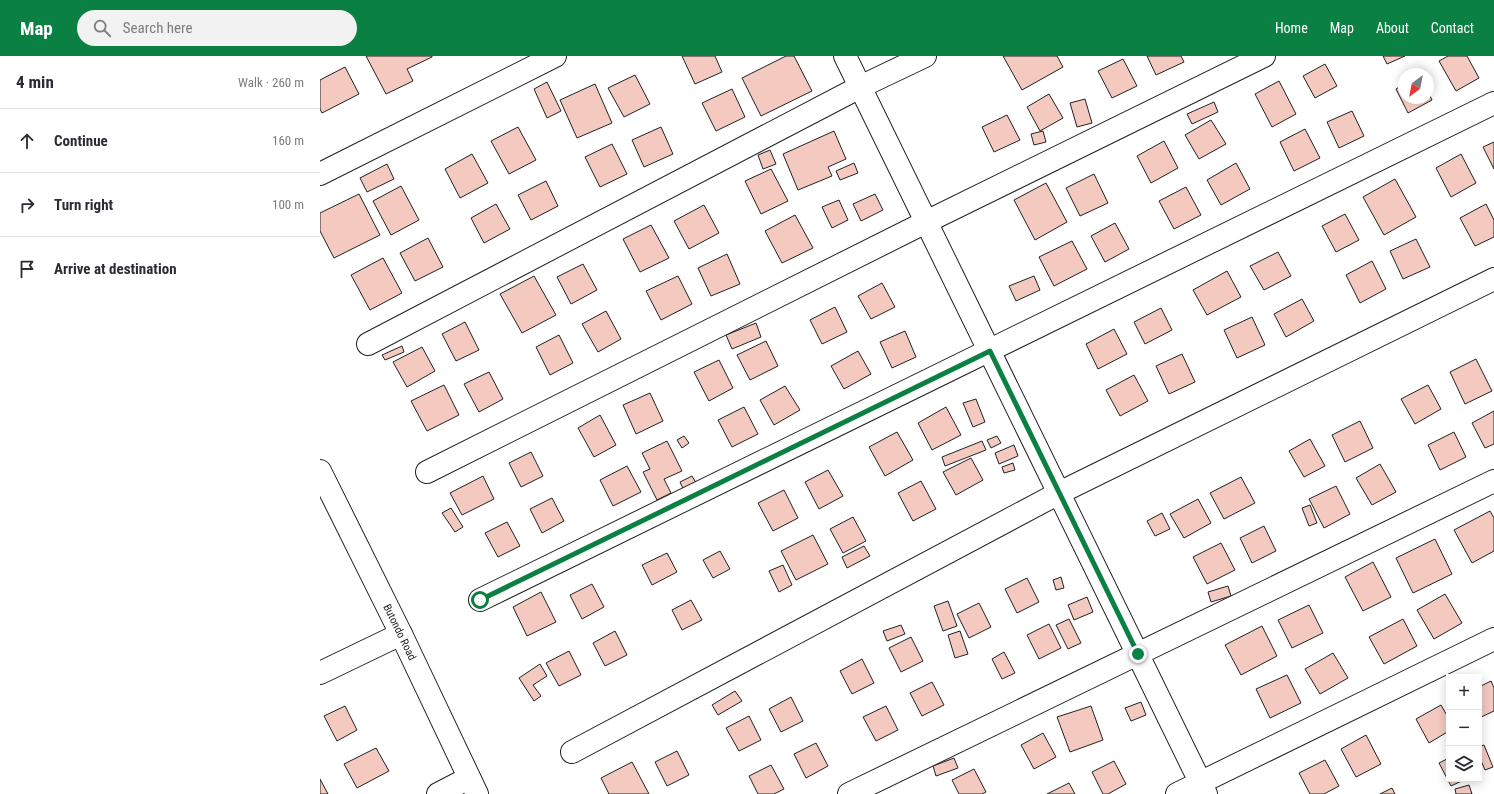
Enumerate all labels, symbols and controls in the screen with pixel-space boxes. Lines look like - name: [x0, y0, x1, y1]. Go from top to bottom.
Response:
- search box: [77, 10, 357, 46]
- text: Map: [20, 17, 53, 40]
- icon: search: [91, 17, 113, 39]
- text: Search here: [123, 19, 193, 37]
- text: Home: [1275, 20, 1308, 36]
- text: Map: [1330, 20, 1354, 36]
- text: About: [1376, 20, 1409, 36]
- text: Contact: [1431, 20, 1474, 36]
- north arrow: [1398, 68, 1434, 104]
- text: 4 min: [16, 72, 54, 92]
- text: Walk · 260 m: [238, 75, 304, 90]
- icon: ahead: [16, 130, 38, 152]
- text: Continue: [54, 132, 108, 150]
- text: 160 m: [272, 133, 304, 148]
- icon: right: [16, 194, 38, 216]
- text: Turn right: [54, 196, 113, 214]
- text: 100 m: [272, 197, 304, 212]
- icon: arrive: [16, 258, 38, 280]
- text: Arrive at destination: [54, 260, 177, 278]
- route start: [471, 591, 489, 609]
- street label: Butondo Road: [380, 602, 419, 662]
- route end: [1129, 645, 1147, 663]
- map controls: [1446, 674, 1482, 782]
- button: +: [1446, 674, 1482, 710]
- button: −: [1446, 710, 1482, 746]
- button: layers: [1446, 746, 1482, 782]

